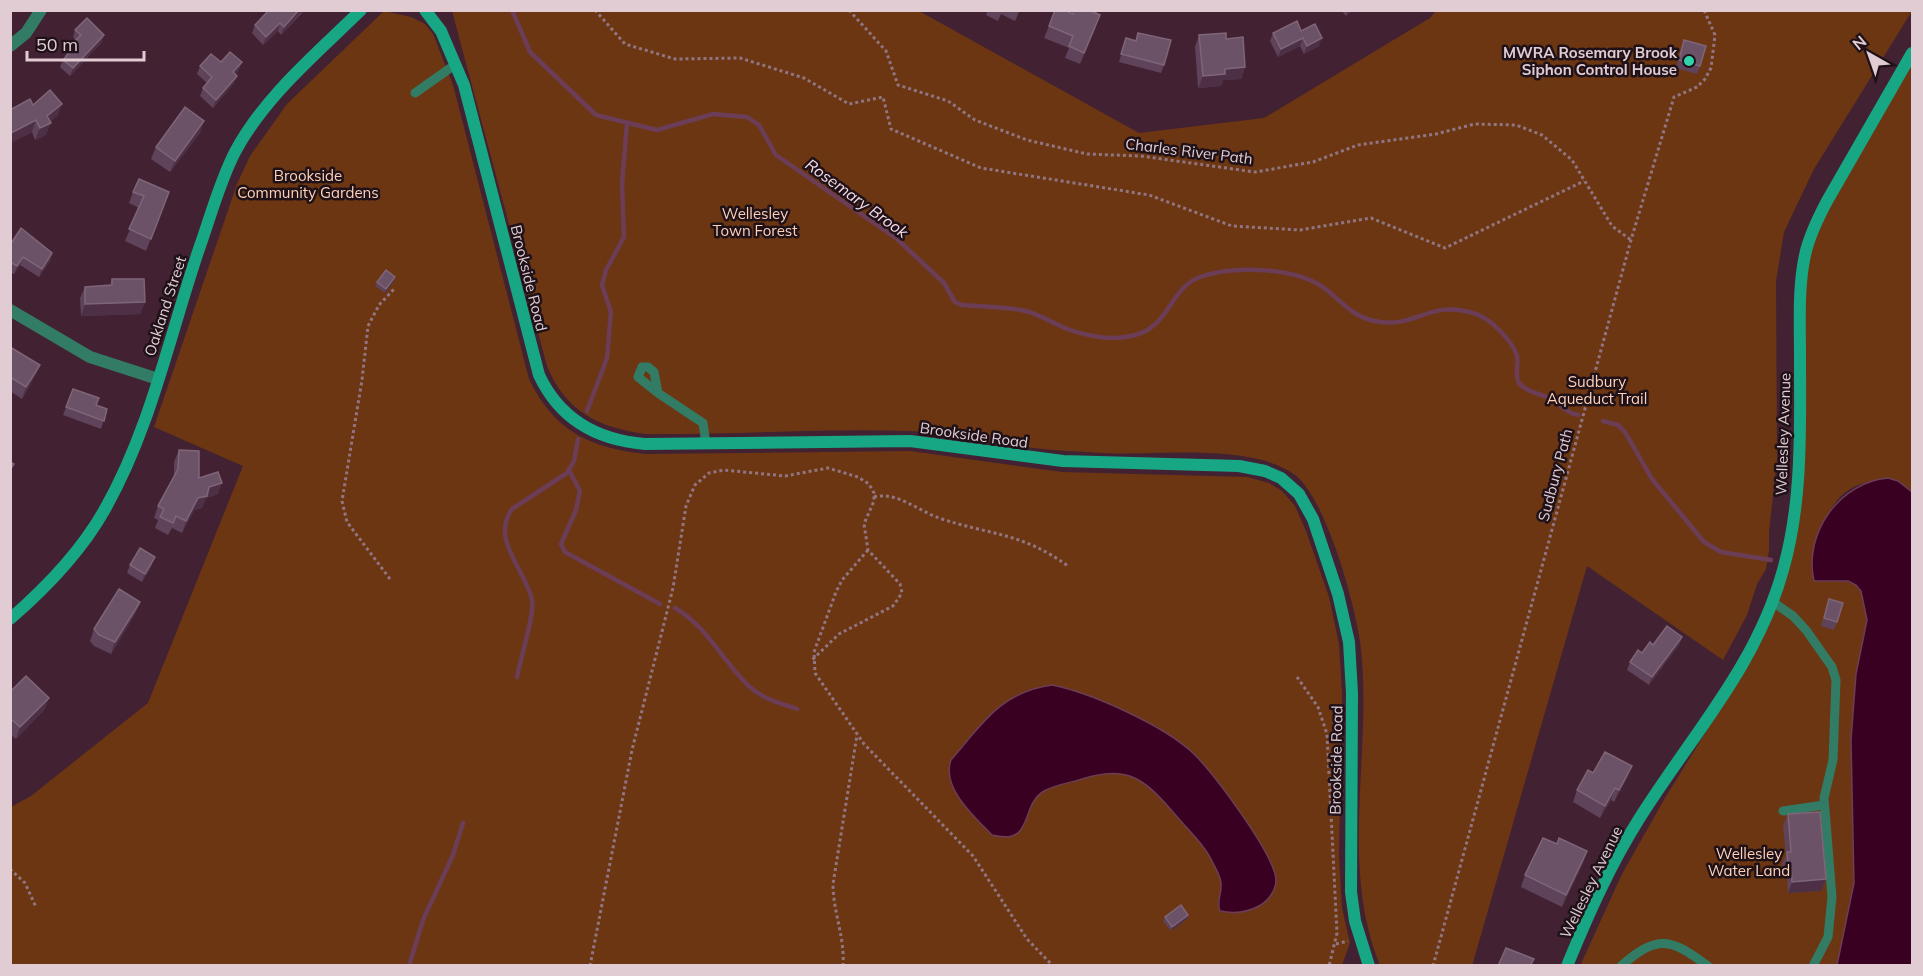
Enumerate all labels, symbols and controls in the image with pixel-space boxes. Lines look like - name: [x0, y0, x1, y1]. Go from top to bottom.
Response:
- scale bar: [27, 24, 144, 62]
- north arrow: [1839, 24, 1899, 84]
- text: N: [1848, 31, 1870, 54]
- text: 50 m: [36, 33, 78, 56]
- place label: MWRA Rosemary Brook Siphon Control House: [1503, 43, 1678, 79]
- marker: MWRA Rosemary Brook Siphon Control House: [1682, 54, 1696, 68]
- street label: Charles River Path: [1124, 134, 1254, 168]
- water label: Rosemary Brook: [802, 154, 913, 242]
- park label: Brookside Community Gardens: [237, 166, 379, 202]
- park label: Wellesley Town Forest: [713, 204, 797, 240]
- street label: Brookside Road: [507, 223, 551, 333]
- street label: Oakland Street: [140, 254, 190, 358]
- park label: Sudbury Aqueduct Trail: [1547, 372, 1647, 408]
- street label: Wellesley Avenue: [1771, 372, 1795, 496]
- street label: Brookside Road: [919, 418, 1029, 452]
- street label: Sudbury Path: [1534, 427, 1576, 523]
- street label: Brookside Road: [1326, 705, 1346, 815]
- street label: Wellesley Avenue: [1556, 823, 1626, 941]
- park label: Wellesley Water Land: [1708, 844, 1790, 880]

